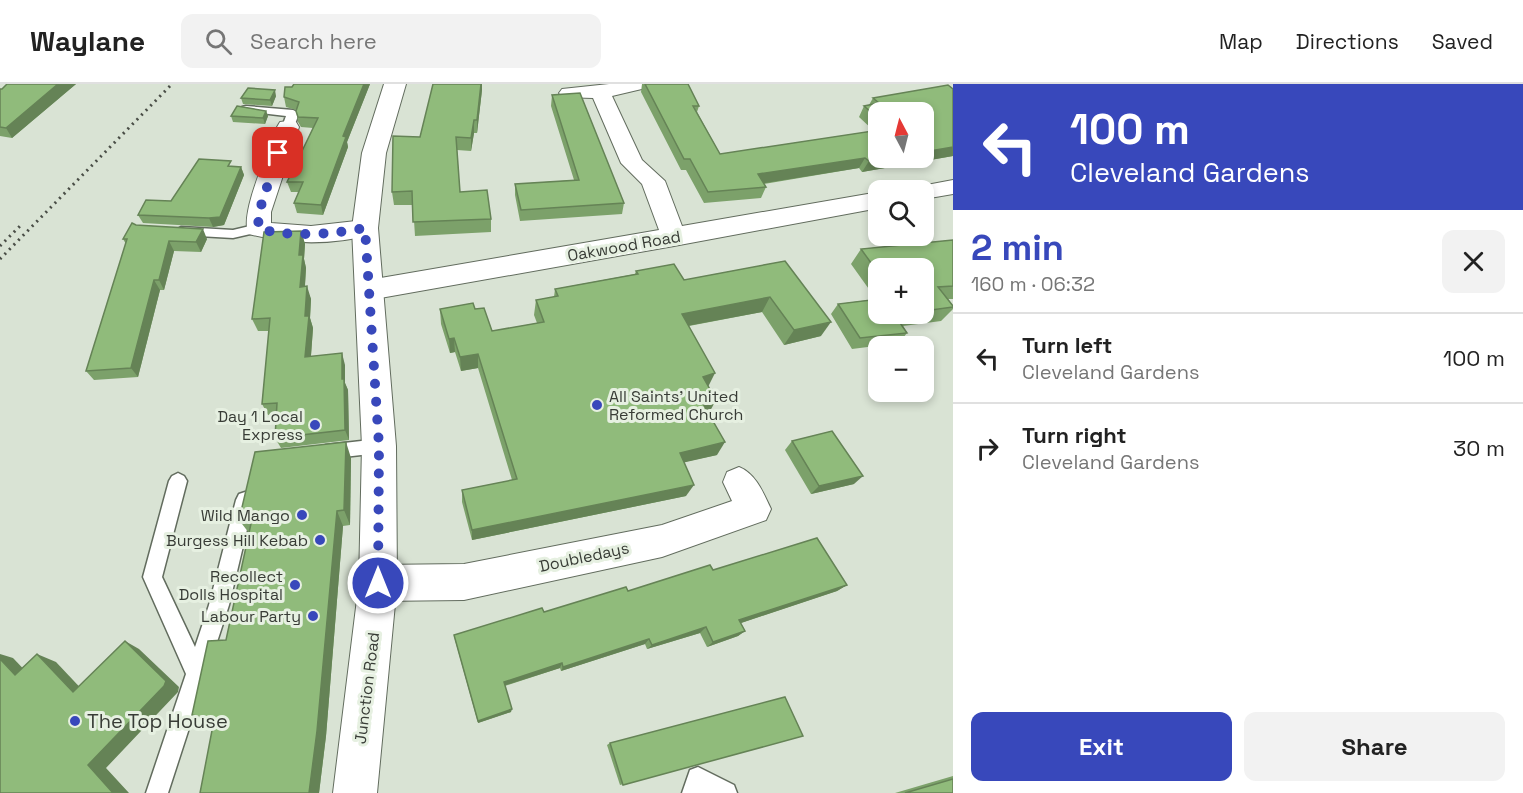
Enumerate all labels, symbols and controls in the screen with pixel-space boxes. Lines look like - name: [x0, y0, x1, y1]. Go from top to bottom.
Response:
- search box: [181, 14, 601, 68]
- text: Waylane: [30, 23, 145, 59]
- icon: search: [202, 25, 235, 58]
- text: Search here: [250, 27, 377, 55]
- text: Map: [1219, 28, 1263, 55]
- text: Directions: [1296, 28, 1399, 55]
- text: Saved: [1432, 28, 1493, 55]
- north arrow: [868, 102, 934, 168]
- map controls: [868, 102, 934, 402]
- text: 100 m: [1070, 103, 1190, 156]
- icon: left: [971, 108, 1049, 186]
- pin: [252, 127, 303, 178]
- icon: arrive: [261, 136, 294, 169]
- text: Cleveland Gardens: [1070, 155, 1310, 190]
- button: search: [868, 180, 934, 246]
- text: 2 min: [971, 225, 1064, 271]
- street label: Oakwood Road: [566, 226, 682, 266]
- button: close: [1442, 230, 1505, 293]
- button: +: [868, 258, 934, 324]
- text: 160 m · 06:32: [971, 271, 1095, 297]
- text: Turn left: [1022, 331, 1112, 359]
- button: −: [868, 336, 934, 402]
- icon: left: [971, 342, 1004, 375]
- text: 100 m: [1443, 344, 1505, 372]
- text: Cleveland Gardens: [1022, 359, 1199, 385]
- place label: All Saints' United Reformed Church: [609, 386, 743, 425]
- marker: All Saints' United Reformed Church: [590, 398, 604, 412]
- place label: Day 1 Local Express: [217, 406, 303, 445]
- marker: Day 1 Local Express: [308, 418, 322, 432]
- text: Turn right: [1022, 421, 1127, 449]
- icon: right: [971, 432, 1004, 465]
- text: 30 m: [1453, 434, 1505, 462]
- text: Cleveland Gardens: [1022, 449, 1199, 475]
- place label: Wild Mango: [201, 505, 290, 526]
- marker: Wild Mango: [295, 508, 309, 522]
- place label: Burgess Hill Kebab: [166, 530, 308, 551]
- marker: Burgess Hill Kebab: [313, 533, 327, 547]
- street label: Doubledays: [537, 537, 631, 577]
- position arrow: [346, 551, 410, 615]
- place label: Recollect Dolls Hospital: [179, 566, 283, 605]
- marker: Recollect Dolls Hospital: [288, 578, 302, 592]
- place label: Labour Party: [201, 606, 301, 627]
- marker: Labour Party: [306, 609, 320, 623]
- street label: Junction Road: [350, 631, 384, 745]
- place label: The Top House: [87, 708, 228, 734]
- button: Exit: [971, 712, 1232, 781]
- button: Share: [1244, 712, 1505, 781]
- marker: The Top House: [68, 714, 82, 728]

